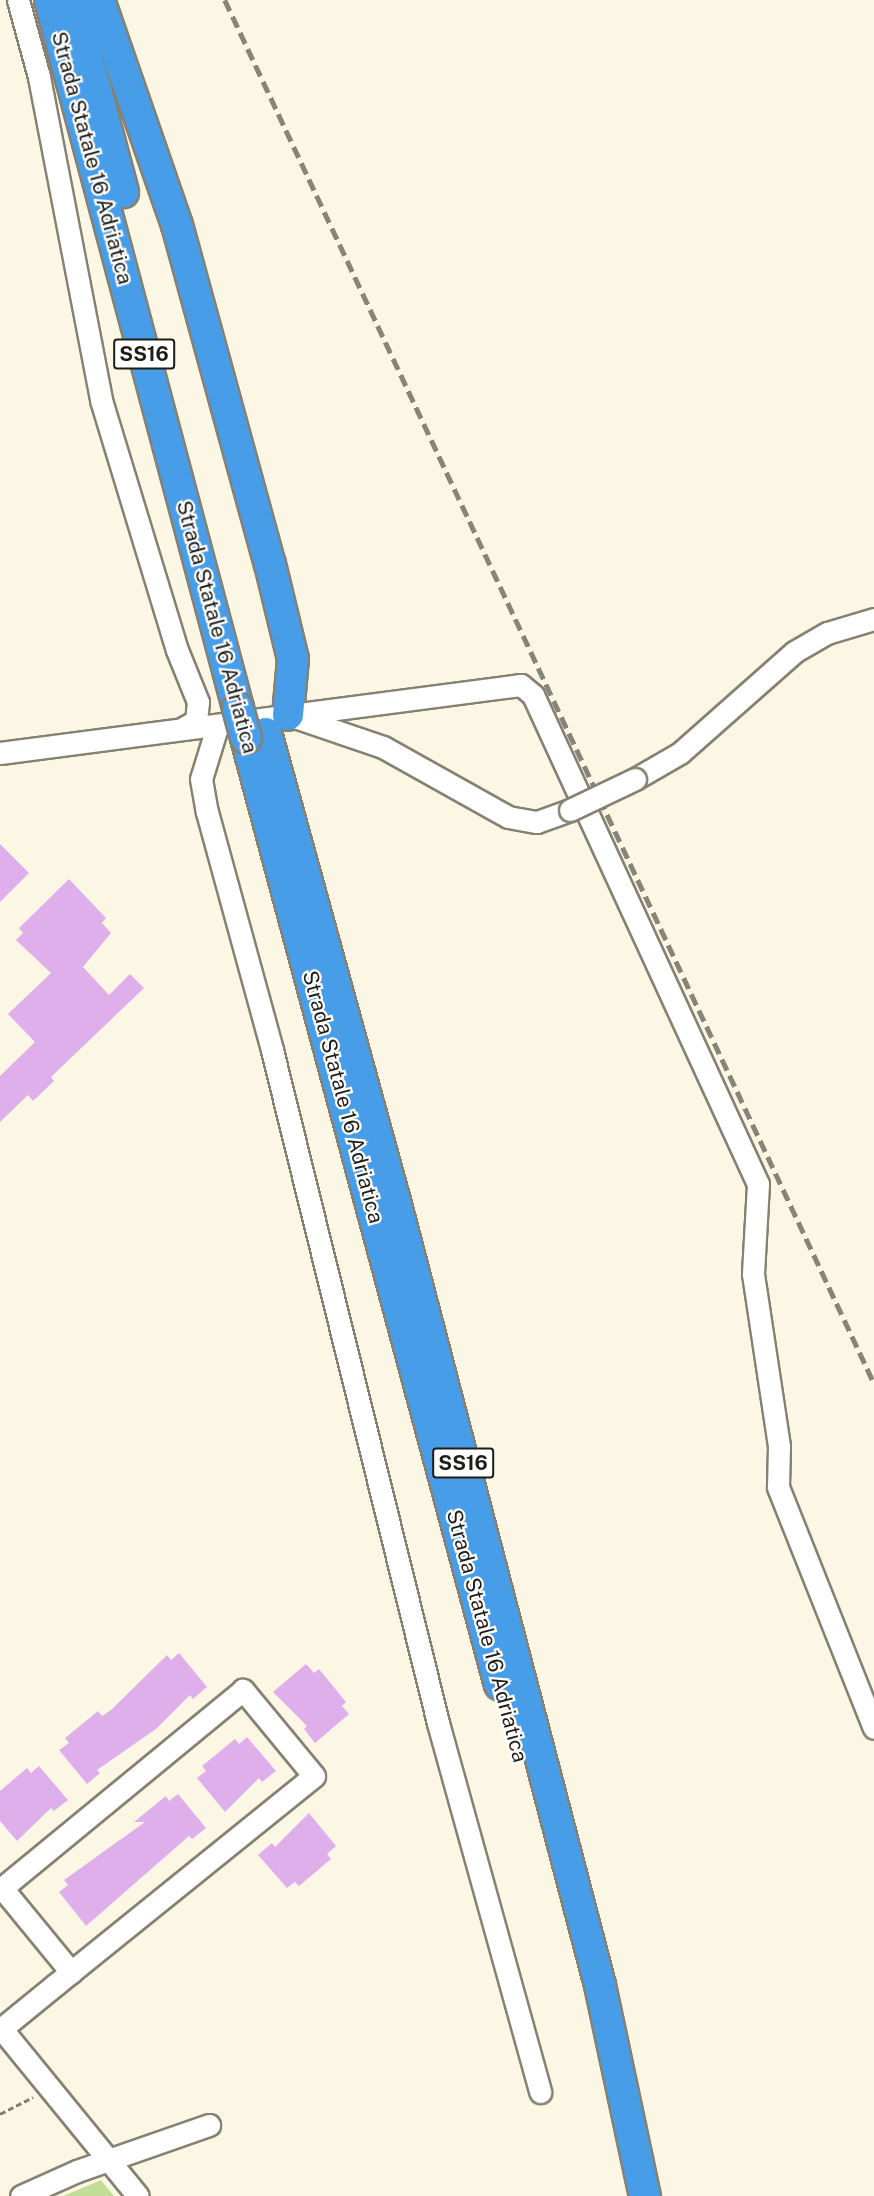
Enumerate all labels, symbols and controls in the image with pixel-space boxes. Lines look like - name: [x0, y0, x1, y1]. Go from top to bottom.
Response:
- street label: Strada Statale 16 Adriatica: [46, 29, 138, 287]
- road number: SS16: [112, 337, 176, 371]
- street label: Strada Statale 16 Adriatica: [171, 498, 263, 756]
- street label: Strada Statale 16 Adriatica: [297, 968, 389, 1226]
- road number: SS16: [432, 1446, 494, 1480]
- street label: Strada Statale 16 Adriatica: [441, 1507, 533, 1765]

